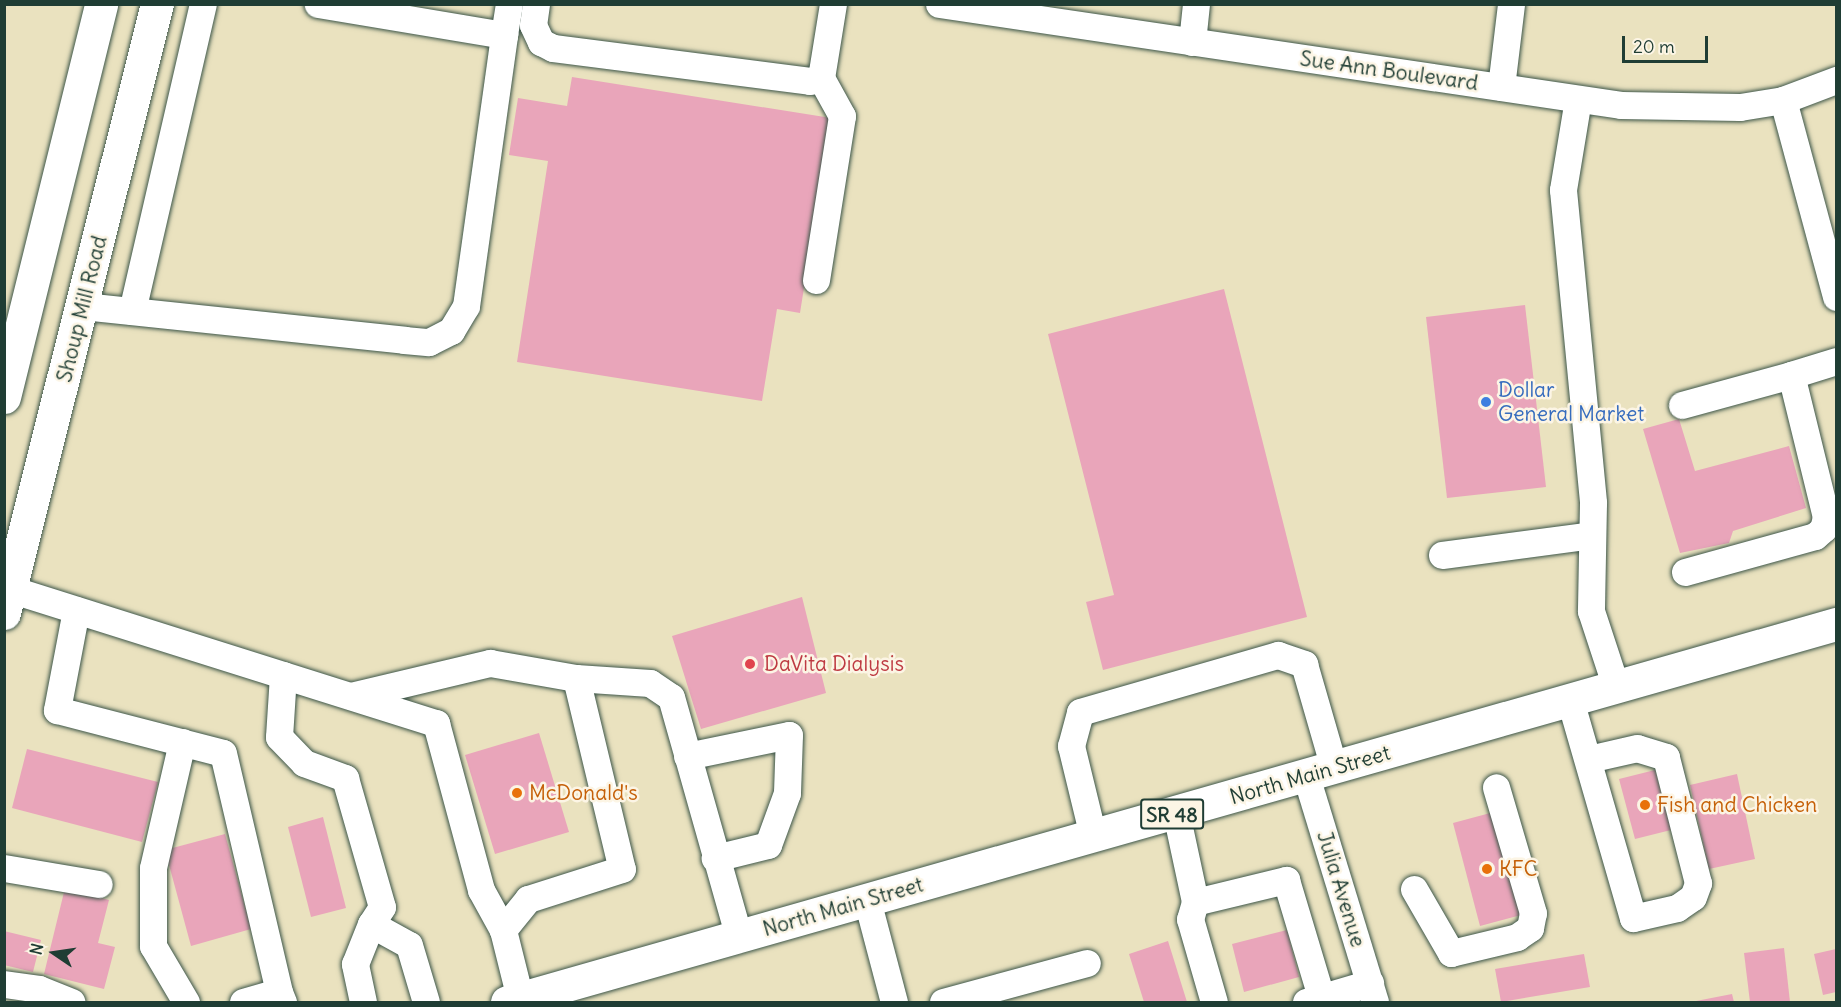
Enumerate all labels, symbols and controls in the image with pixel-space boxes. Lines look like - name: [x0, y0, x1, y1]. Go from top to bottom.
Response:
- scale bar: [1625, 24, 1710, 62]
- text: 20 m: [1633, 35, 1675, 58]
- street label: Sue Ann Boulevard: [1298, 46, 1480, 96]
- street label: Shoup Mill Road: [52, 233, 112, 385]
- place label: Dollar General Market: [1498, 377, 1644, 427]
- marker: Dollar General Market: [1479, 395, 1493, 409]
- place label: DaVita Dialysis: [764, 651, 904, 677]
- marker: DaVita Dialysis: [741, 655, 759, 673]
- street label: North Main Street: [1227, 740, 1393, 810]
- place label: McDonald's: [529, 780, 638, 806]
- marker: McDonald's: [510, 786, 524, 800]
- place label: Fish and Chicken: [1657, 792, 1817, 818]
- road number: SR 48: [1139, 797, 1205, 831]
- marker: Fish and Chicken: [1638, 798, 1652, 812]
- street label: Julia Avenue: [1311, 828, 1371, 950]
- place label: KFC: [1499, 856, 1537, 882]
- marker: KFC: [1480, 862, 1494, 876]
- street label: North Main Street: [760, 872, 926, 942]
- north arrow: [24, 923, 84, 983]
- text: N: [25, 941, 47, 957]

